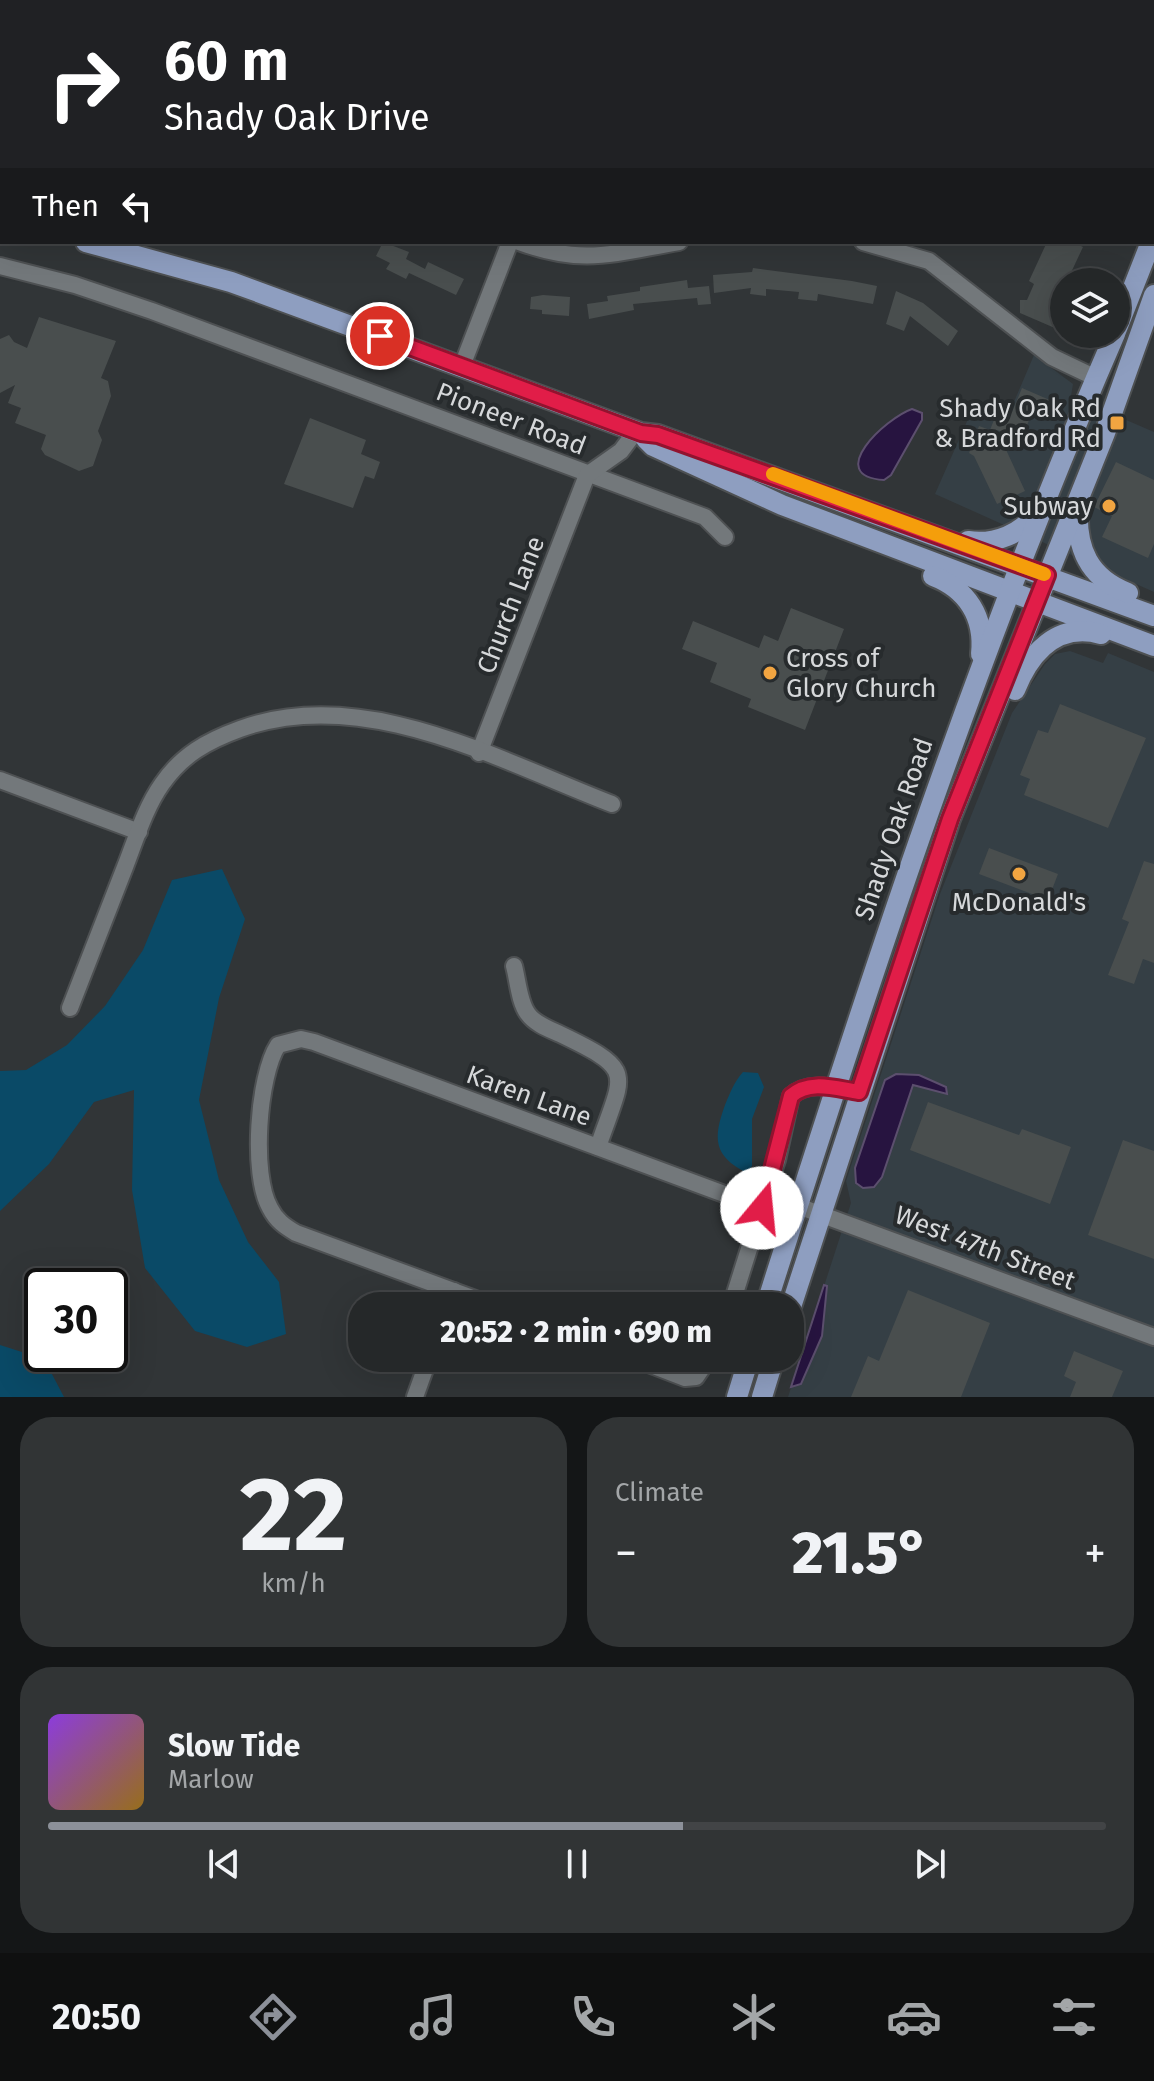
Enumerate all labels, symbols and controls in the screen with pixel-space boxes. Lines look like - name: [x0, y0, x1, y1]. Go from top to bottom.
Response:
- text: 60 m: [164, 28, 289, 95]
- icon: right: [32, 32, 136, 136]
- text: Shady Oak Drive: [164, 96, 430, 140]
- icon: left: [115, 184, 159, 228]
- text: Then: [32, 188, 99, 224]
- map controls: [1050, 268, 1130, 348]
- button: layers: [1050, 268, 1130, 348]
- pin: [346, 302, 414, 370]
- icon: arrive: [358, 314, 402, 358]
- street label: Pioneer Road: [432, 376, 590, 462]
- place label: Shady Oak Rd & Bradford Rd: [934, 393, 1101, 454]
- marker: Shady Oak Rd & Bradford Rd: [1108, 414, 1126, 432]
- place label: Subway: [1003, 491, 1093, 522]
- marker: Subway: [1100, 497, 1118, 515]
- street label: Church Lane: [471, 532, 551, 678]
- place label: Cross of Glory Church: [786, 643, 936, 704]
- marker: Cross of Glory Church: [761, 664, 779, 682]
- street label: Shady Oak Road: [848, 734, 940, 924]
- marker: McDonald's: [1010, 865, 1028, 883]
- place label: McDonald's: [952, 887, 1086, 918]
- street label: Karen Lane: [462, 1059, 596, 1133]
- position arrow: [720, 1166, 804, 1250]
- street label: West 47th Street: [890, 1199, 1080, 1297]
- speed limit sign: 30: [24, 1268, 128, 1372]
- text: 20:52 · 2 min · 690 m: [440, 1314, 712, 1350]
- text: 22: [240, 1453, 347, 1578]
- text: Climate: [615, 1477, 704, 1508]
- text: 21.5°: [792, 1517, 929, 1589]
- text: −: [615, 1527, 637, 1580]
- text: +: [1084, 1527, 1106, 1580]
- text: km/h: [261, 1568, 326, 1599]
- text: Slow Tide: [168, 1728, 300, 1764]
- text: Marlow: [168, 1764, 254, 1795]
- icon: previous: [202, 1842, 246, 1886]
- icon: pause: [555, 1842, 599, 1886]
- icon: next: [908, 1842, 952, 1886]
- icon: directions: [245, 1989, 301, 2045]
- icon: music: [405, 1989, 461, 2045]
- icon: phone: [565, 1989, 621, 2045]
- icon: climate: [726, 1989, 782, 2045]
- icon: car: [886, 1989, 942, 2045]
- icon: filters: [1046, 1989, 1102, 2045]
- text: 20:50: [52, 1995, 141, 2039]

